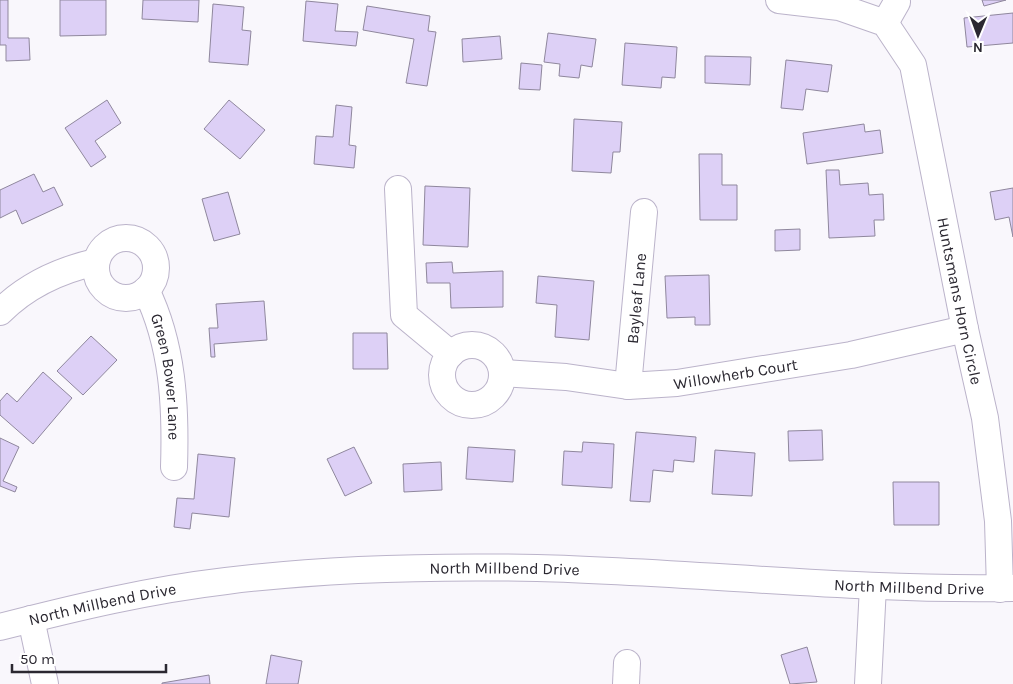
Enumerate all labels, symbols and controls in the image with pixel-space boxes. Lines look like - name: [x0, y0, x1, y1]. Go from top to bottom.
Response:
- north arrow: [953, 10, 1003, 60]
- text: N: [973, 39, 983, 56]
- street label: Huntsmans Horn Circle: [933, 216, 986, 386]
- street label: Bayleaf Lane: [623, 252, 650, 345]
- street label: Green Bower Lane: [147, 311, 184, 440]
- street label: Willowherb Court: [672, 355, 799, 393]
- street label: North Millbend Drive: [429, 558, 580, 579]
- street label: North Millbend Drive: [834, 575, 984, 598]
- street label: North Millbend Drive: [27, 579, 178, 629]
- scale bar: [12, 642, 166, 674]
- text: 50 m: [20, 650, 55, 668]

